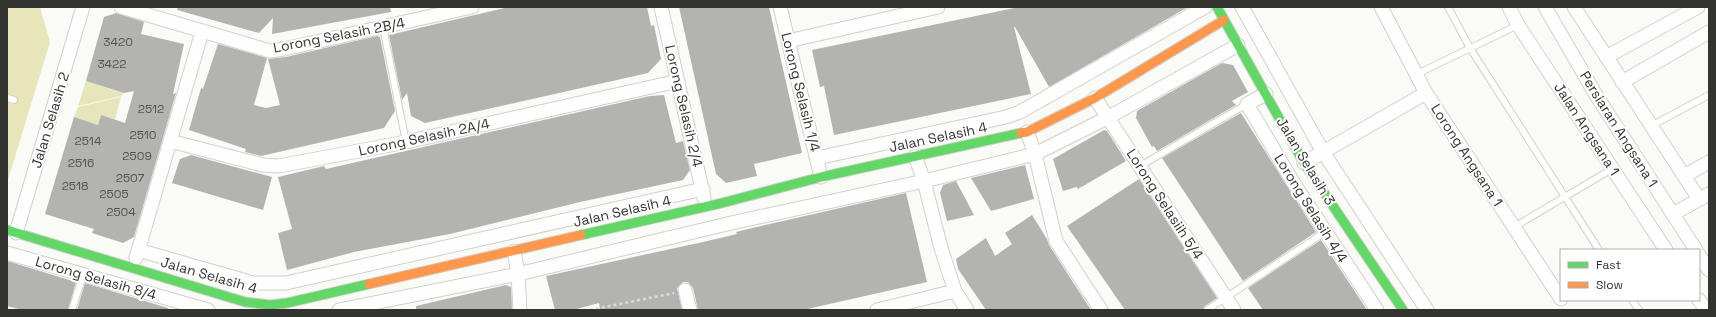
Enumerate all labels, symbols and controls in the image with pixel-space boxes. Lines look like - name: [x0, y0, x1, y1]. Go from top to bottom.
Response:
- street label: Lorong Selasih 2B/4: [272, 13, 407, 57]
- street label: Lorong Selasih 1/4: [777, 31, 825, 154]
- house number: 3420: [103, 34, 133, 50]
- street label: Lorong Selasih 2/4: [661, 43, 707, 169]
- house number: 3422: [97, 56, 127, 72]
- street label: Persiaran Angsana 1: [1576, 68, 1662, 190]
- street label: Jalan Selasih 2: [27, 70, 73, 170]
- street label: Jalan Angsana 1: [1550, 79, 1624, 179]
- street label: Lorong Angsana 1: [1427, 100, 1507, 210]
- house number: 2512: [138, 101, 164, 117]
- street label: Lorong Selasih 2A/4: [357, 114, 491, 160]
- street label: Jalan Selasih 3: [1273, 114, 1339, 208]
- street label: Jalan Selasih 4: [887, 118, 989, 156]
- house number: 2510: [130, 127, 156, 143]
- house number: 2514: [75, 133, 102, 149]
- street label: Lorong Selasiih 5/4: [1123, 145, 1208, 263]
- house number: 2509: [122, 148, 152, 164]
- street label: Lorong Selasih 4/4: [1270, 150, 1352, 266]
- house number: 2516: [68, 155, 94, 171]
- house number: 2507: [116, 170, 145, 186]
- house number: 2518: [62, 178, 88, 194]
- house number: 2505: [99, 186, 129, 202]
- street label: Jalan Selasih 4: [571, 191, 673, 231]
- house number: 2504: [106, 204, 136, 220]
- legend: [1560, 249, 1700, 301]
- street label: Lorong Selasih 8/4: [33, 252, 159, 304]
- street label: Jalan Selasih 4: [159, 253, 260, 297]
- text: Fast: [1596, 257, 1621, 273]
- text: Slow: [1596, 277, 1623, 293]

